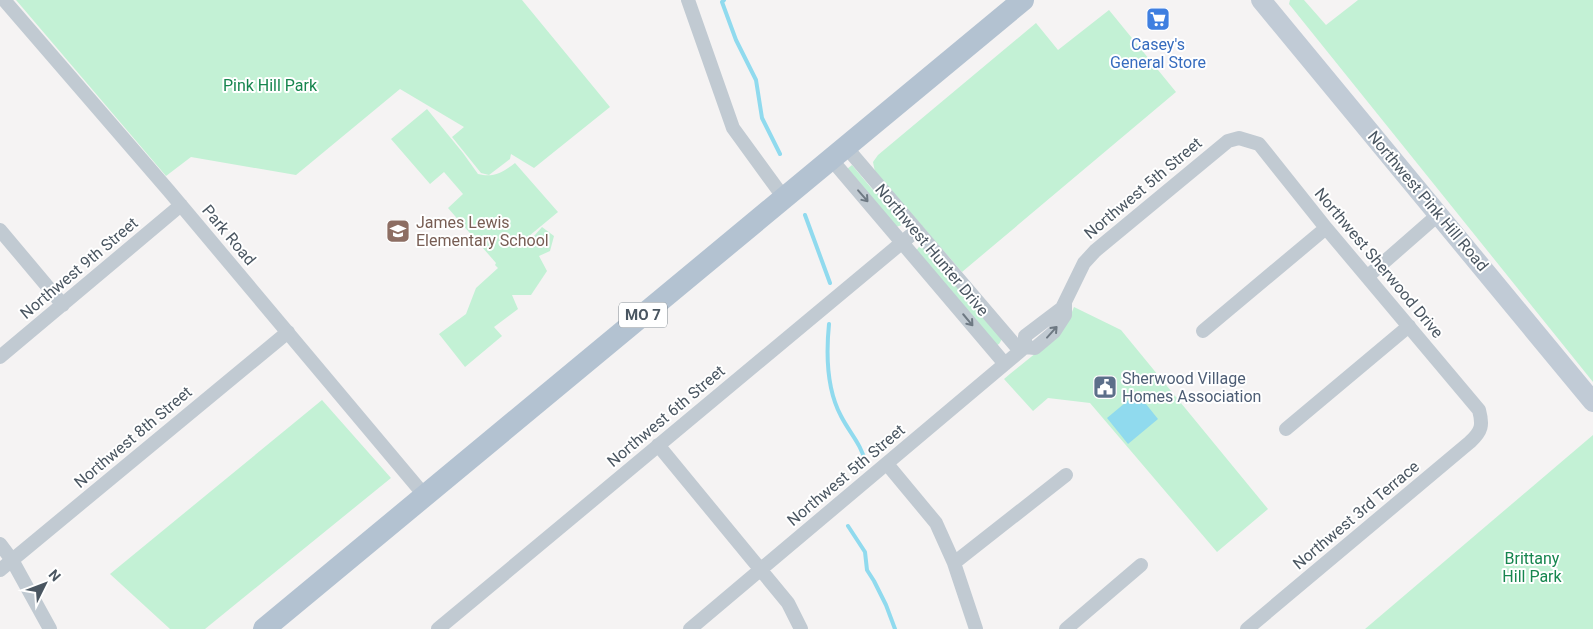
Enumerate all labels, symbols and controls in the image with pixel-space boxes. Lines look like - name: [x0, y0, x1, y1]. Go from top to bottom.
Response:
- supermarket icon: Casey's General Store: [1145, 6, 1171, 32]
- place label: Casey's General Store: [1110, 35, 1206, 72]
- park label: Pink Hill Park: [223, 76, 318, 95]
- street label: Northwest Pink Hill Road: [1364, 127, 1492, 275]
- street label: Northwest 5th Street: [1080, 133, 1206, 243]
- street label: Northwest Hunter Drive: [871, 180, 993, 320]
- street label: Northwest Sherwood Drive: [1311, 184, 1447, 342]
- one-way arrow: [857, 190, 869, 203]
- street label: Park Road: [198, 201, 260, 269]
- street label: Northwest 9th Street: [16, 213, 142, 323]
- place label: James Lewis Elementary School: [416, 213, 549, 250]
- school or university icon: James Lewis Elementary School: [385, 218, 411, 244]
- road number: MO 7: [619, 302, 667, 328]
- one-way arrow: [963, 313, 974, 326]
- one-way arrow: [1046, 325, 1058, 338]
- street label: Northwest 6th Street: [603, 361, 729, 471]
- place label: Sherwood Village Homes Association: [1122, 369, 1261, 406]
- public building icon: Sherwood Village Homes Association: [1092, 374, 1118, 400]
- street label: Northwest 8th Street: [70, 382, 196, 492]
- street label: Northwest 5th Street: [783, 420, 909, 530]
- street label: Northwest 3rd Terrace: [1289, 457, 1423, 573]
- park label: Brittany Hill Park: [1502, 549, 1563, 586]
- north arrow: [20, 559, 70, 609]
- text: N: [45, 566, 64, 584]

